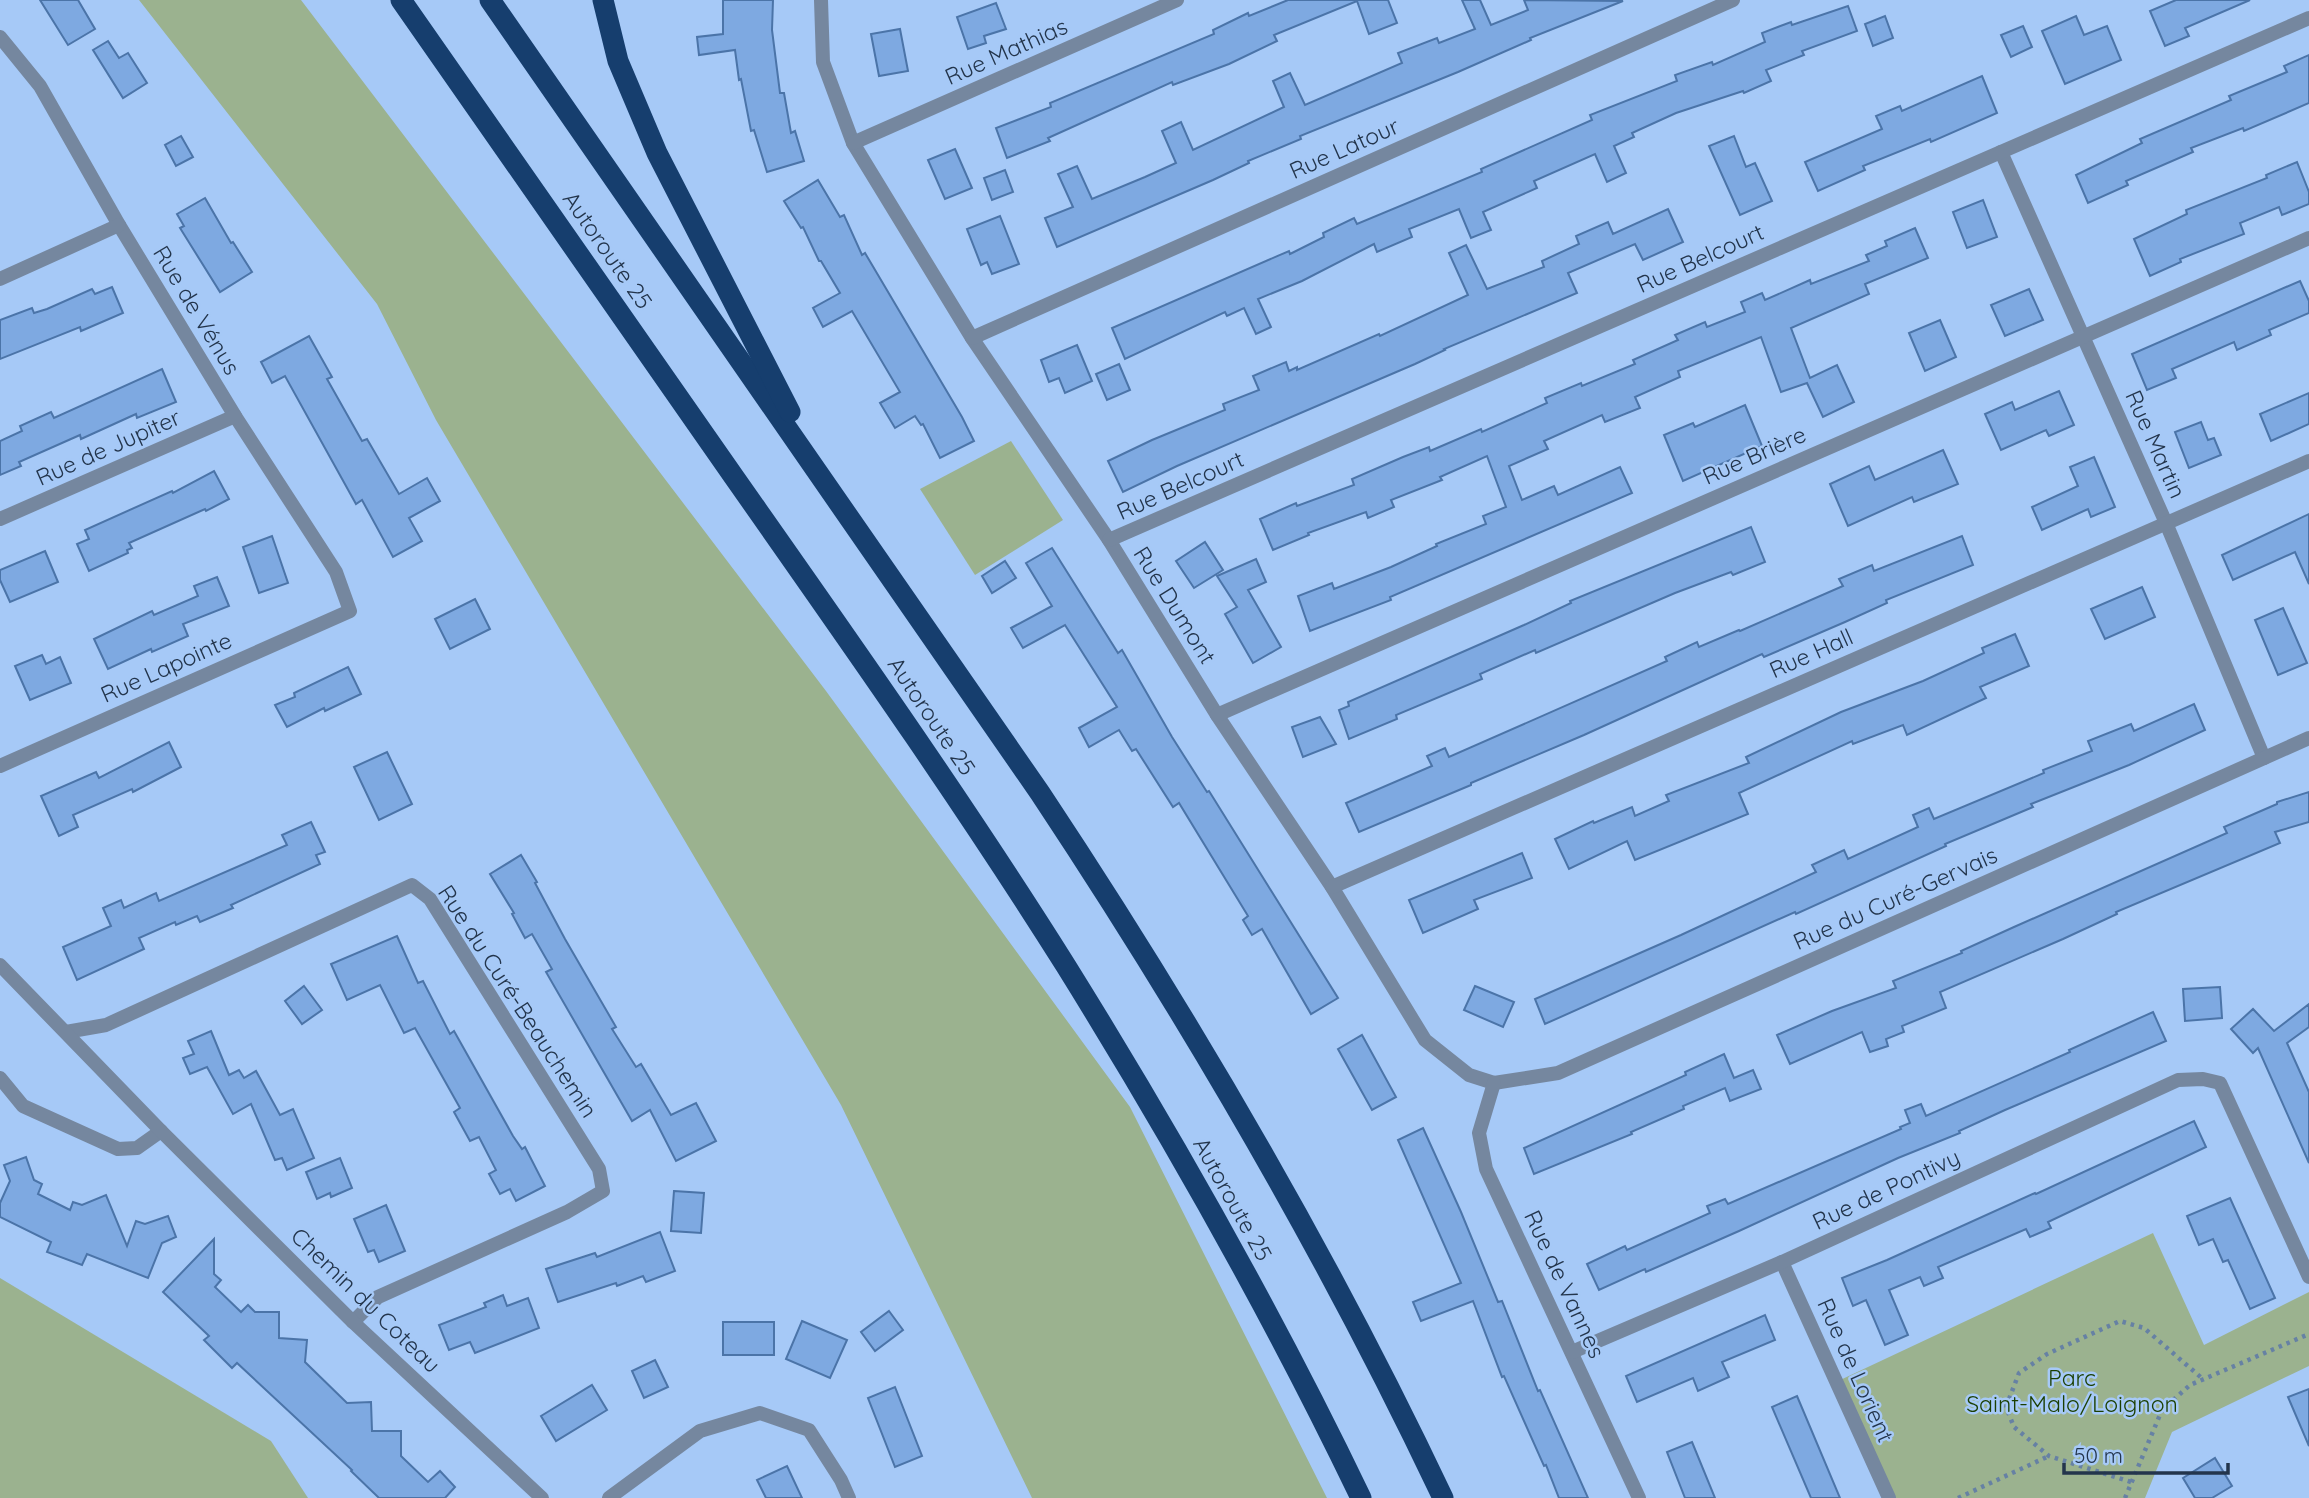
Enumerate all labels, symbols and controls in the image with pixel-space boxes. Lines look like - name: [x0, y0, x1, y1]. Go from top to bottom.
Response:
- street label: Rue Mathias: [940, 11, 1072, 91]
- street label: Rue Latour: [1285, 111, 1404, 185]
- street label: Autoroute 25: [557, 186, 659, 314]
- street label: Rue Belcourt: [1632, 217, 1768, 299]
- street label: Rue de Vénus: [147, 240, 247, 380]
- street label: Rue Martin: [2119, 385, 2193, 503]
- street label: Rue de Jupiter: [31, 402, 185, 492]
- street label: Rue Brière: [1698, 419, 1810, 491]
- street label: Rue Belcourt: [1112, 444, 1248, 526]
- street label: Rue Dumont: [1127, 541, 1223, 669]
- street label: Rue Hall: [1765, 622, 1857, 684]
- street label: Rue Lapointe: [96, 625, 236, 709]
- street label: Autoroute 25: [882, 651, 982, 781]
- street label: Rue du Curé-Gervais: [1788, 840, 2002, 956]
- street label: Rue du Curé-Beauchemin: [432, 879, 604, 1123]
- street label: Autoroute 25: [1187, 1132, 1279, 1266]
- street label: Rue de Pontivy: [1808, 1142, 1964, 1236]
- street label: Rue de Vannes: [1518, 1205, 1612, 1363]
- street label: Chemin du Coteau: [285, 1221, 447, 1379]
- street label: Rue de Lorient: [1811, 1293, 1901, 1447]
- park label: Parc Saint-Malo/Loignon: [1966, 1363, 2178, 1418]
- scale bar: [2064, 1432, 2228, 1476]
- text: 50 m: [2074, 1442, 2123, 1468]

